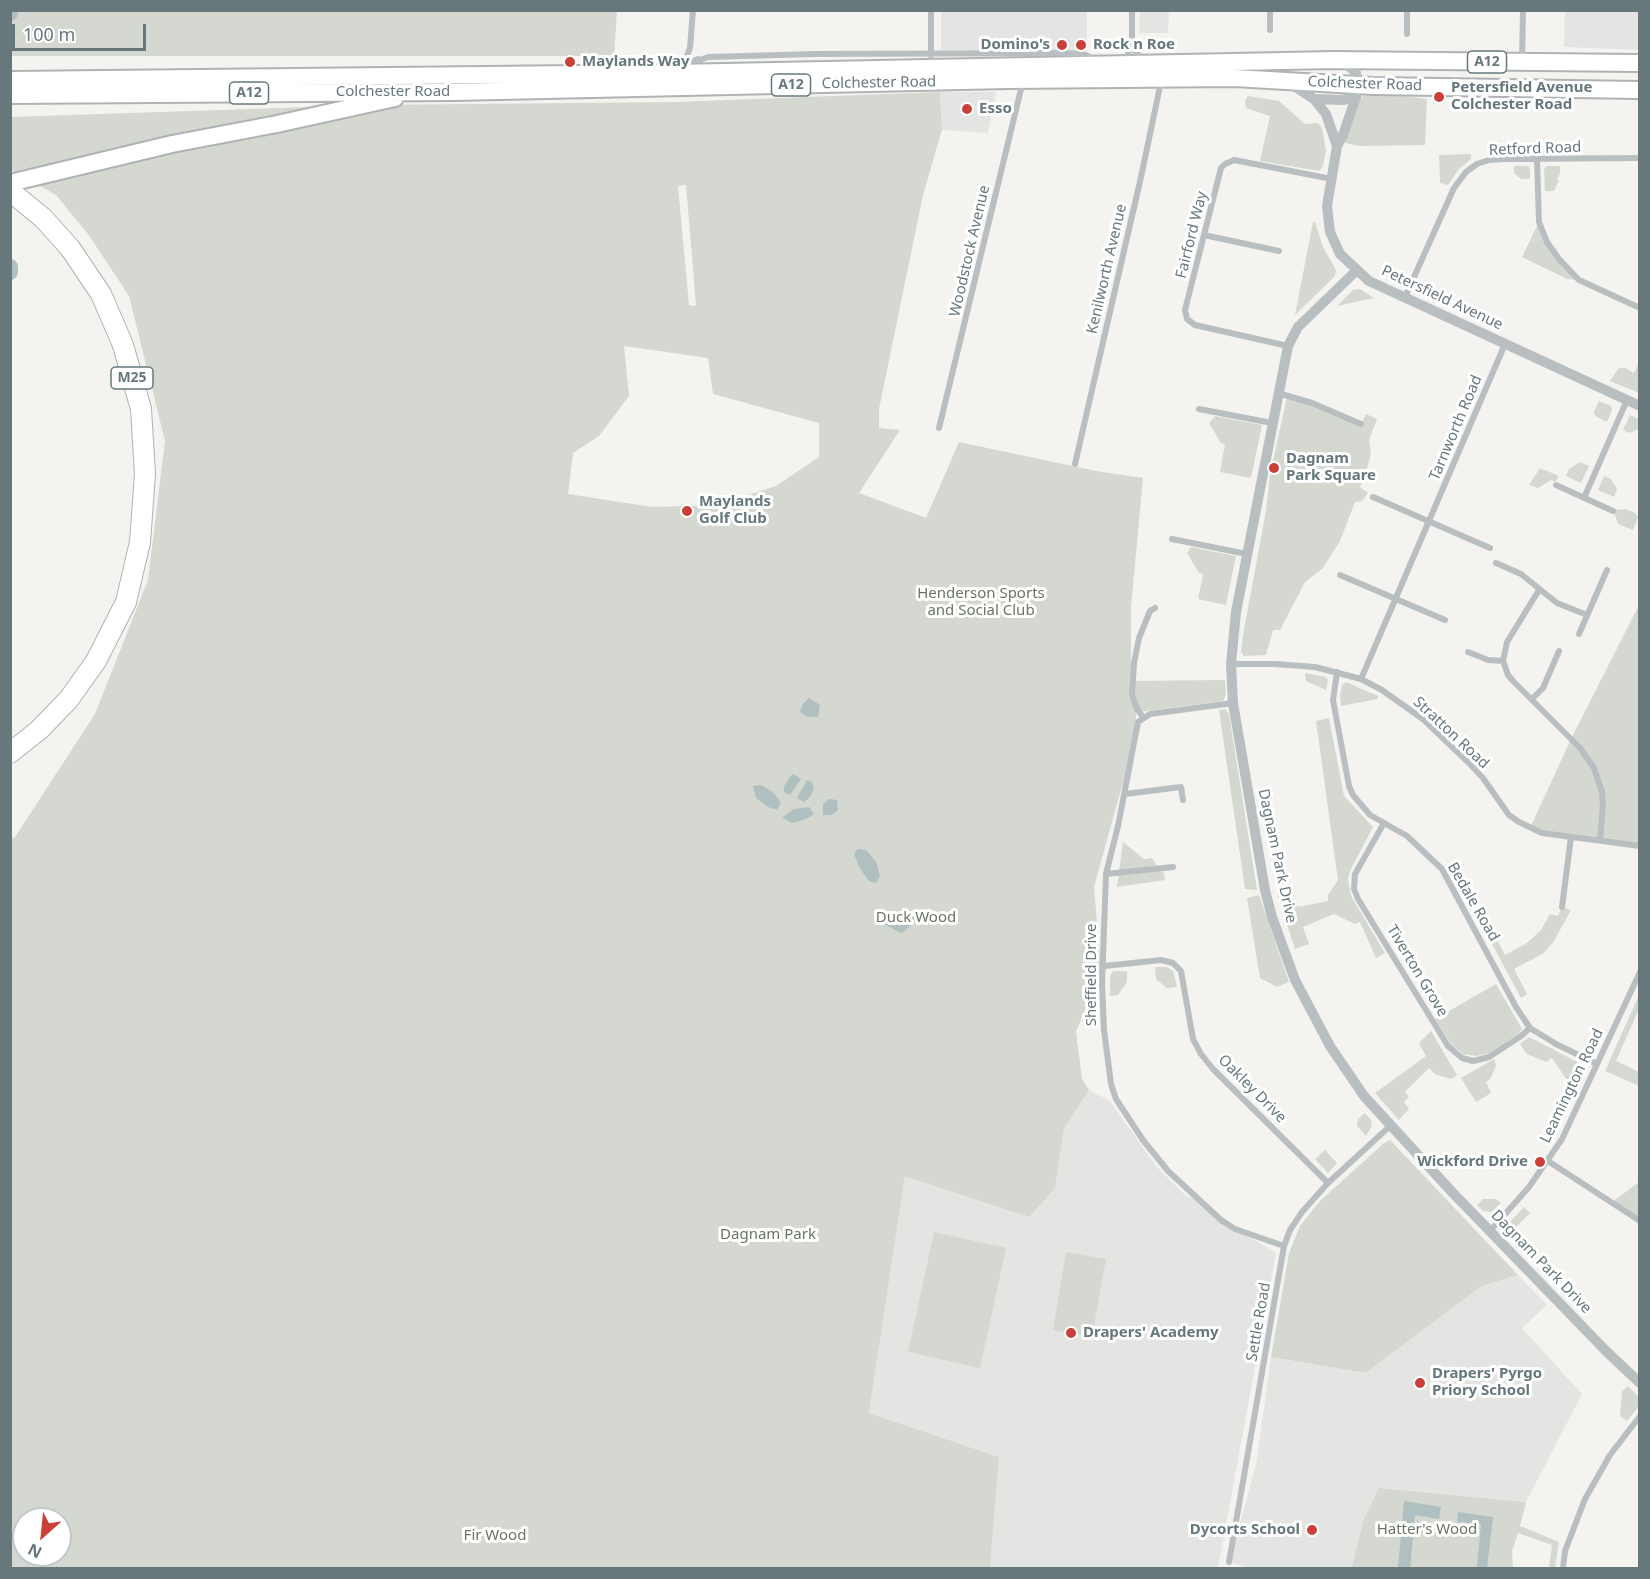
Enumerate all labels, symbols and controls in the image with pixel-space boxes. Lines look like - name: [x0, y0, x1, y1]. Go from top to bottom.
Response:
- scale bar: [15, 12, 148, 50]
- text: 100 m: [23, 22, 75, 46]
- place label: Domino's: [980, 36, 1050, 54]
- place label: Rock n Roe: [1093, 36, 1175, 54]
- marker: Domino's: [1055, 38, 1069, 52]
- marker: Rock n Roe: [1074, 38, 1088, 52]
- road number: A12: [1468, 51, 1506, 73]
- place label: Maylands Way: [582, 53, 690, 71]
- marker: Maylands Way: [563, 55, 577, 69]
- street label: Colchester Road: [822, 73, 936, 93]
- street label: Colchester Road: [1307, 73, 1423, 95]
- road number: A12: [772, 74, 810, 96]
- place label: Petersfield Avenue Colchester Road: [1451, 79, 1592, 114]
- road number: A12: [230, 82, 268, 104]
- street label: Colchester Road: [336, 83, 450, 101]
- marker: Petersfield Avenue Colchester Road: [1432, 90, 1446, 104]
- place label: Esso: [979, 100, 1012, 118]
- marker: Esso: [960, 102, 974, 116]
- street label: Retford Road: [1488, 138, 1582, 160]
- street label: Woodstock Avenue: [946, 183, 994, 319]
- street label: Fairford Way: [1172, 190, 1212, 280]
- street label: Kenilworth Avenue: [1083, 202, 1131, 336]
- street label: Petersfield Avenue: [1378, 262, 1506, 334]
- road number: M25: [111, 367, 153, 389]
- street label: Tarnworth Road: [1426, 373, 1486, 483]
- place label: Dagnam Park Square: [1286, 450, 1376, 485]
- marker: Dagnam Park Square: [1267, 461, 1281, 475]
- place label: Maylands Golf Club: [699, 493, 771, 528]
- marker: Maylands Golf Club: [680, 504, 694, 518]
- park label: Henderson Sports and Social Club: [917, 585, 1045, 620]
- street label: Stratton Road: [1409, 693, 1493, 773]
- street label: Dagnam Park Drive: [1254, 787, 1300, 925]
- street label: Bedale Road: [1443, 859, 1503, 945]
- park label: Duck Wood: [876, 909, 956, 927]
- street label: Tiverton Grove: [1383, 922, 1451, 1020]
- street label: Sheffield Drive: [1083, 924, 1101, 1026]
- street label: Leamington Road: [1537, 1026, 1607, 1146]
- street label: Oakley Drive: [1214, 1051, 1290, 1127]
- place label: Wickford Drive: [1417, 1153, 1528, 1171]
- marker: Wickford Drive: [1533, 1155, 1547, 1169]
- street label: Dagnam Park Drive: [1487, 1207, 1595, 1317]
- park label: Dagnam Park: [720, 1226, 816, 1244]
- street label: Settle Road: [1243, 1281, 1275, 1363]
- place label: Drapers' Academy: [1083, 1324, 1219, 1342]
- marker: Drapers' Academy: [1064, 1326, 1078, 1340]
- place label: Drapers' Pyrgo Priory School: [1432, 1365, 1542, 1400]
- marker: Drapers' Pyrgo Priory School: [1413, 1376, 1427, 1390]
- north arrow: [12, 1507, 72, 1567]
- place label: Dycorts School: [1190, 1521, 1300, 1539]
- park label: Hatter's Wood: [1377, 1521, 1477, 1539]
- marker: Dycorts School: [1305, 1523, 1319, 1537]
- park label: Fir Wood: [464, 1527, 526, 1545]
- text: N: [24, 1539, 46, 1564]

